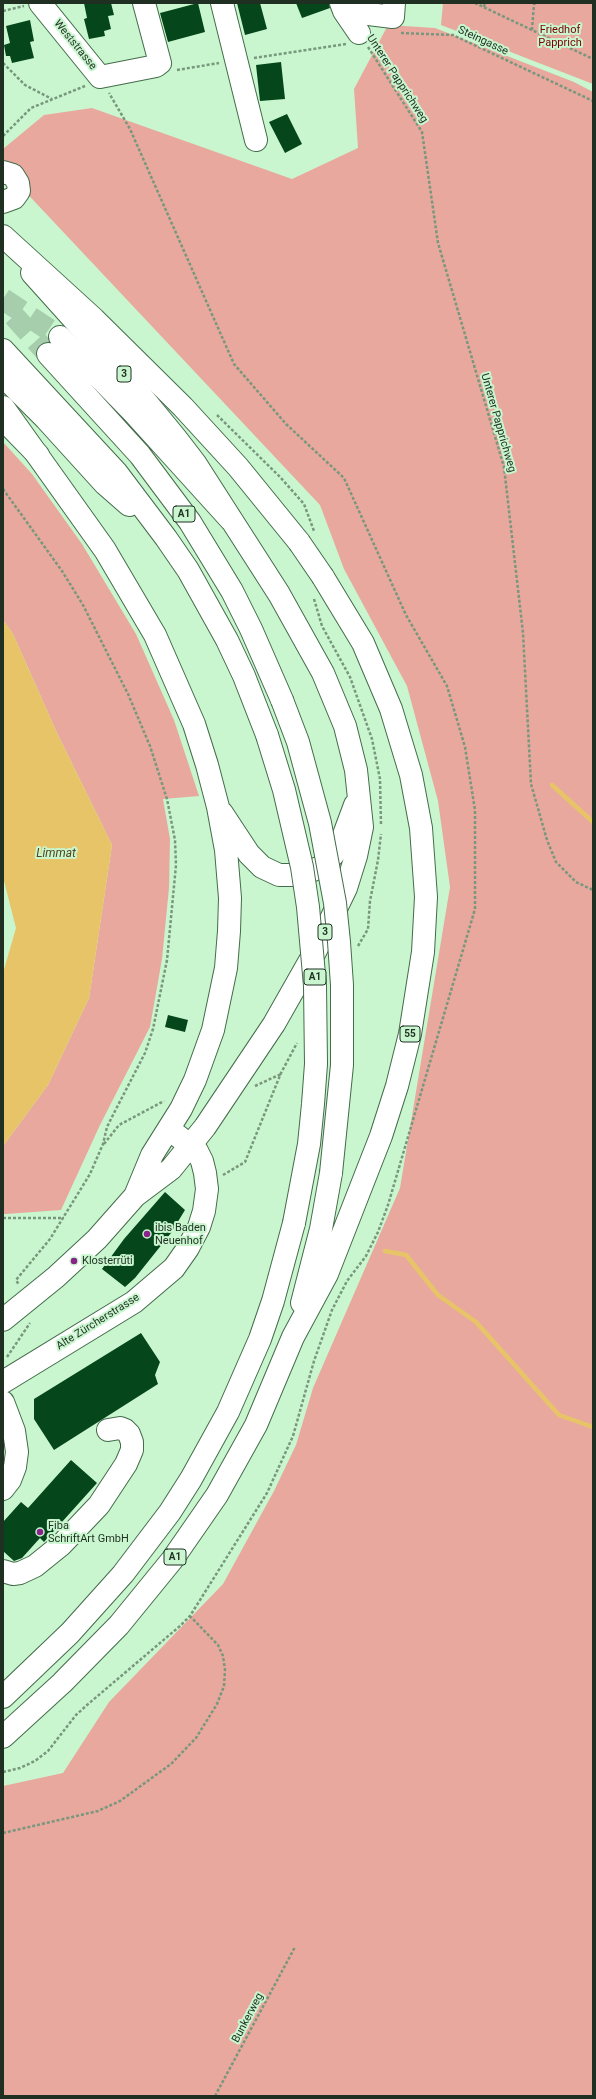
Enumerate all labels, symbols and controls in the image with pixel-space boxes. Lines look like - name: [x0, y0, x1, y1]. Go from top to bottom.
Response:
- street label: Weststrasse: [51, 17, 99, 73]
- park label: Friedhof Papprich: [538, 23, 582, 49]
- street label: Steingasse: [456, 24, 510, 58]
- street label: Unterer Papprichweg: [364, 33, 430, 125]
- road number: 3: [117, 366, 131, 382]
- street label: Unterer Papprichweg: [478, 372, 518, 474]
- road number: A1: [173, 506, 195, 522]
- water label: Limmat: [36, 847, 76, 861]
- road number: 3: [318, 924, 332, 940]
- road number: A1: [304, 969, 326, 985]
- road number: 55: [400, 1026, 420, 1042]
- place label: ibis Baden Neuenhof: [155, 1221, 206, 1247]
- marker: ibis Baden Neuenhof: [142, 1229, 152, 1239]
- place label: Klosterrüti: [82, 1254, 133, 1268]
- marker: Klosterrüti: [69, 1256, 79, 1266]
- street label: Alte Zürcherstrasse: [54, 1291, 142, 1353]
- place label: Fiba SchriftArt GmbH: [48, 1519, 129, 1545]
- marker: Fiba SchriftArt GmbH: [35, 1527, 45, 1537]
- road number: A1: [164, 1549, 186, 1565]
- street label: Bunkerweg: [229, 1991, 267, 2045]

